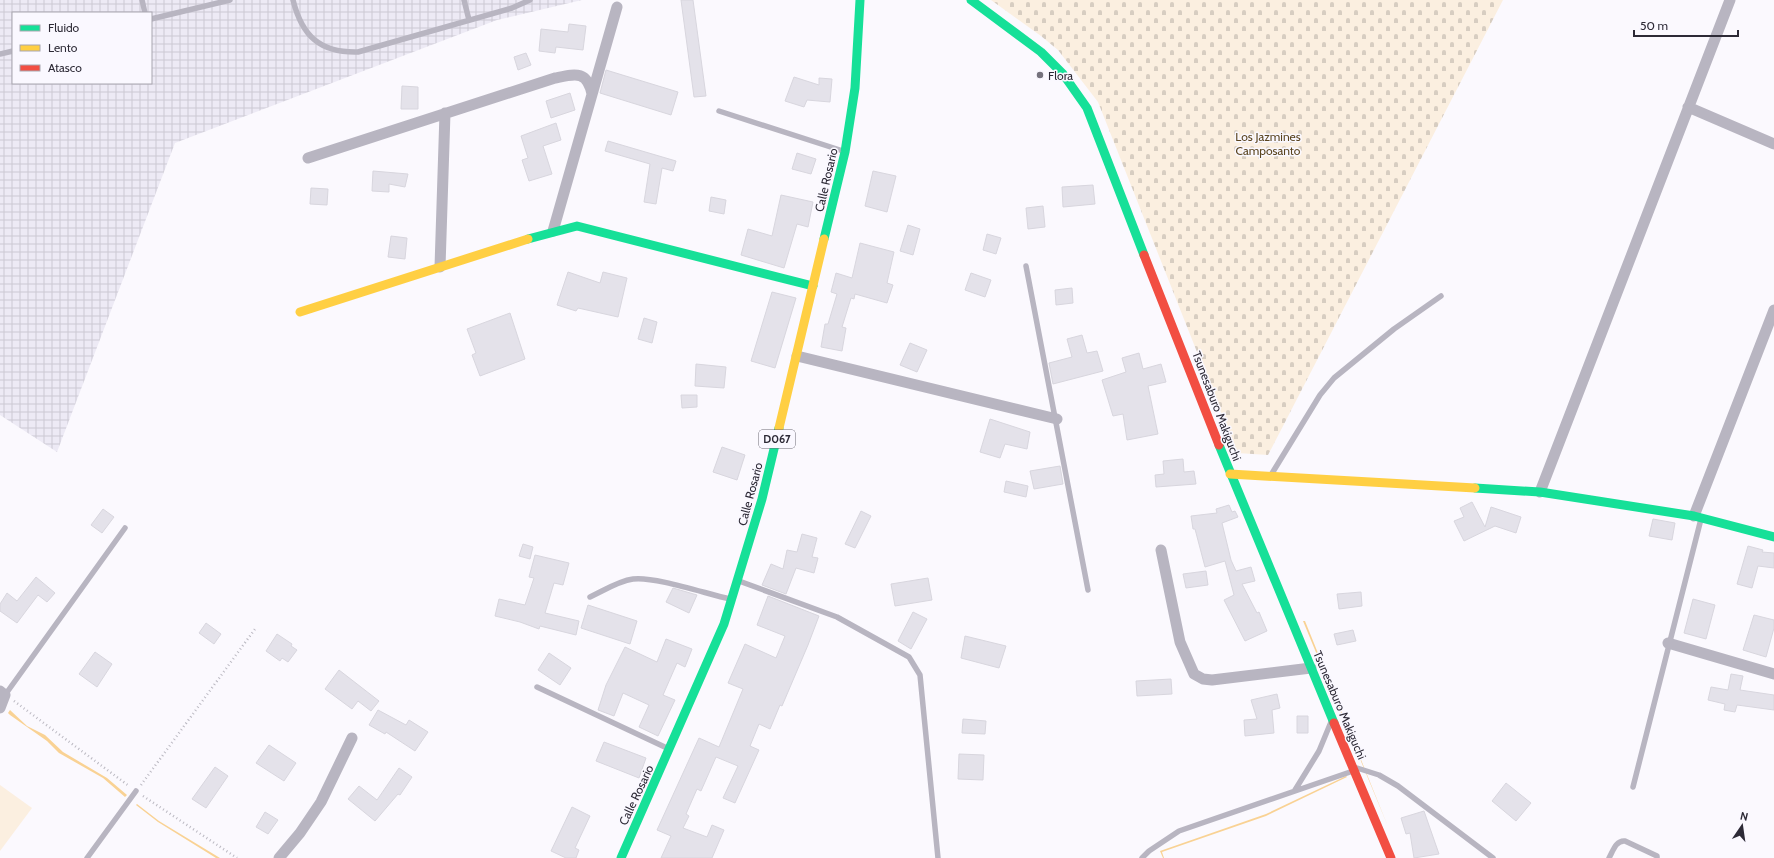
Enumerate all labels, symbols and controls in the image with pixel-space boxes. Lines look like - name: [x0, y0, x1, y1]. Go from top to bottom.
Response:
- legend: [12, 12, 152, 84]
- scale bar: [1634, 12, 1738, 38]
- text: 50 m: [1640, 18, 1668, 33]
- text: Fluido: [48, 20, 80, 35]
- text: Lento: [48, 40, 78, 55]
- text: Atasco: [48, 60, 82, 75]
- place label: Flora: [1048, 68, 1073, 83]
- marker: Flora: [1035, 70, 1045, 80]
- park label: Los Jazmines Camposanto: [1235, 129, 1301, 158]
- street label: Calle Rosario: [811, 146, 841, 213]
- street label: Tsunesaburo Makiguchi: [1189, 349, 1245, 463]
- road number: D067: [759, 430, 795, 448]
- street label: Calle Rosario: [734, 460, 766, 527]
- street label: Tsunesaburo Makiguchi: [1310, 648, 1370, 762]
- street label: Calle Rosario: [615, 762, 657, 828]
- north arrow: [1722, 806, 1762, 846]
- text: N: [1739, 809, 1750, 824]

